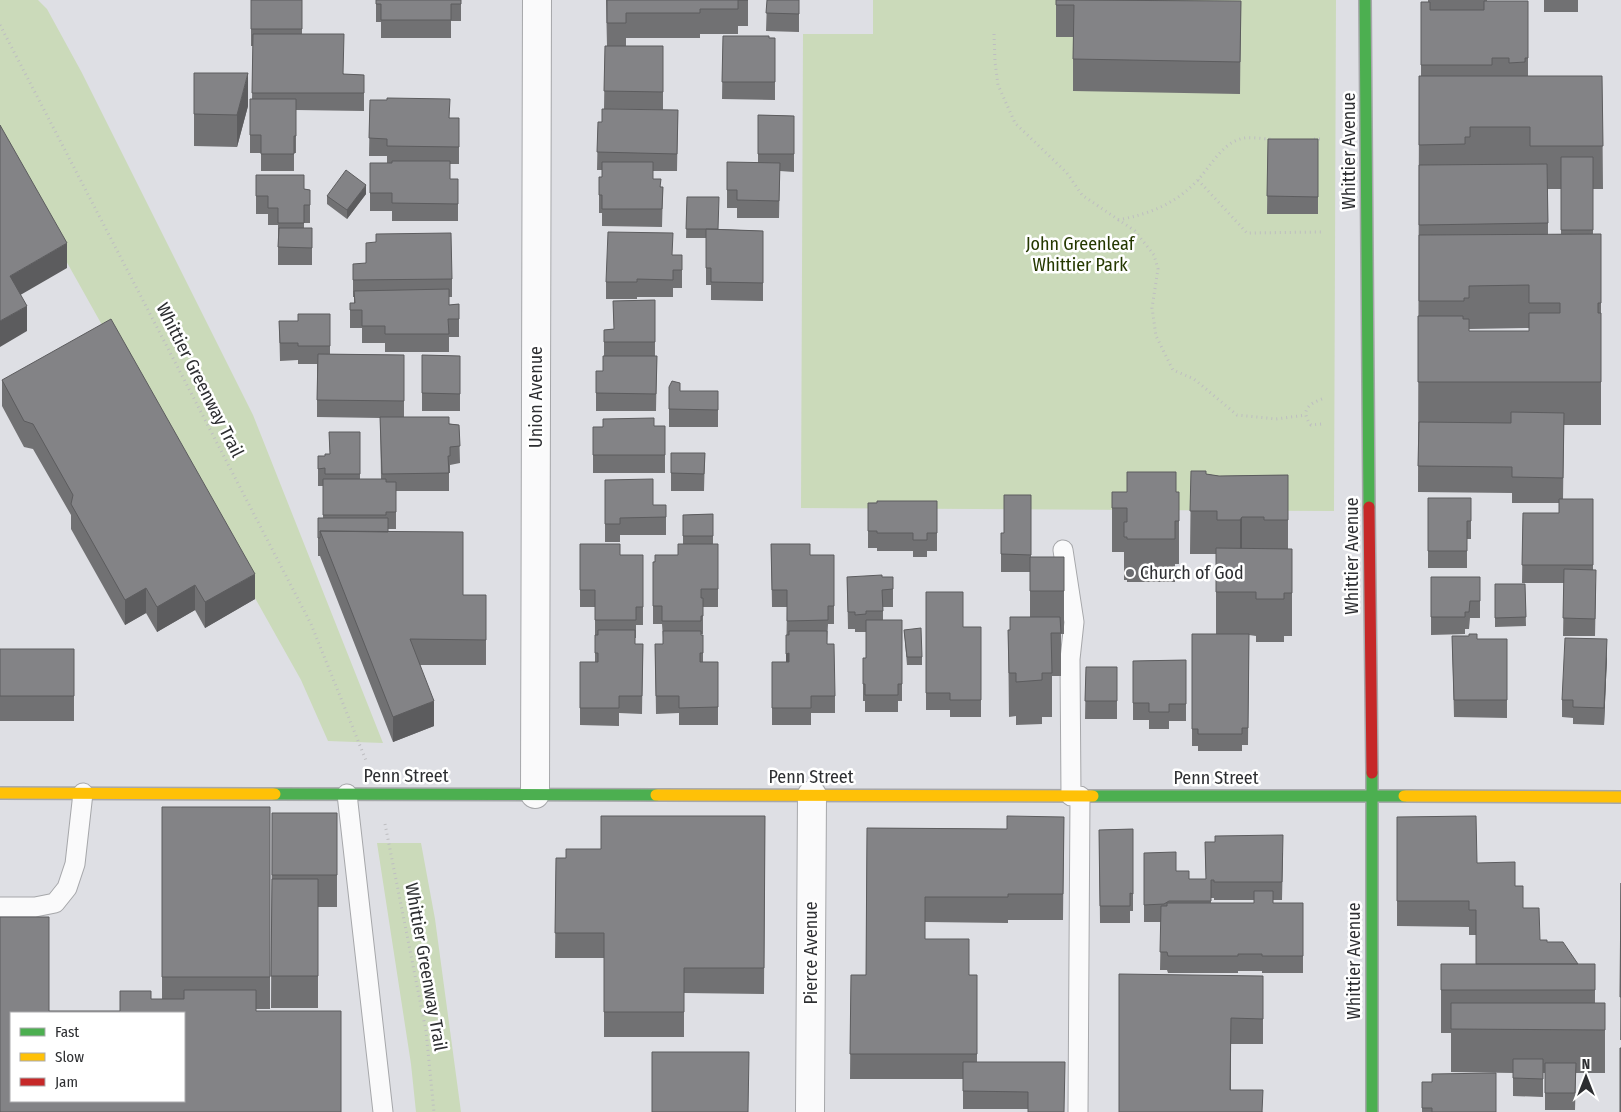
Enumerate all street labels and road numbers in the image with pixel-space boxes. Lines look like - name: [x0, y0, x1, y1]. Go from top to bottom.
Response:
- street label: Whittier Avenue: [1338, 92, 1360, 210]
- street label: Whittier Greenway Trail: [151, 299, 249, 461]
- street label: Union Avenue: [525, 346, 547, 448]
- street label: Whittier Avenue: [1341, 497, 1363, 615]
- street label: Penn Street: [363, 765, 449, 787]
- street label: Penn Street: [768, 766, 854, 788]
- street label: Penn Street: [1173, 767, 1259, 789]
- street label: Whittier Greenway Trail: [400, 881, 452, 1053]
- street label: Pierce Avenue: [800, 901, 822, 1005]
- street label: Whittier Avenue: [1343, 902, 1365, 1020]

